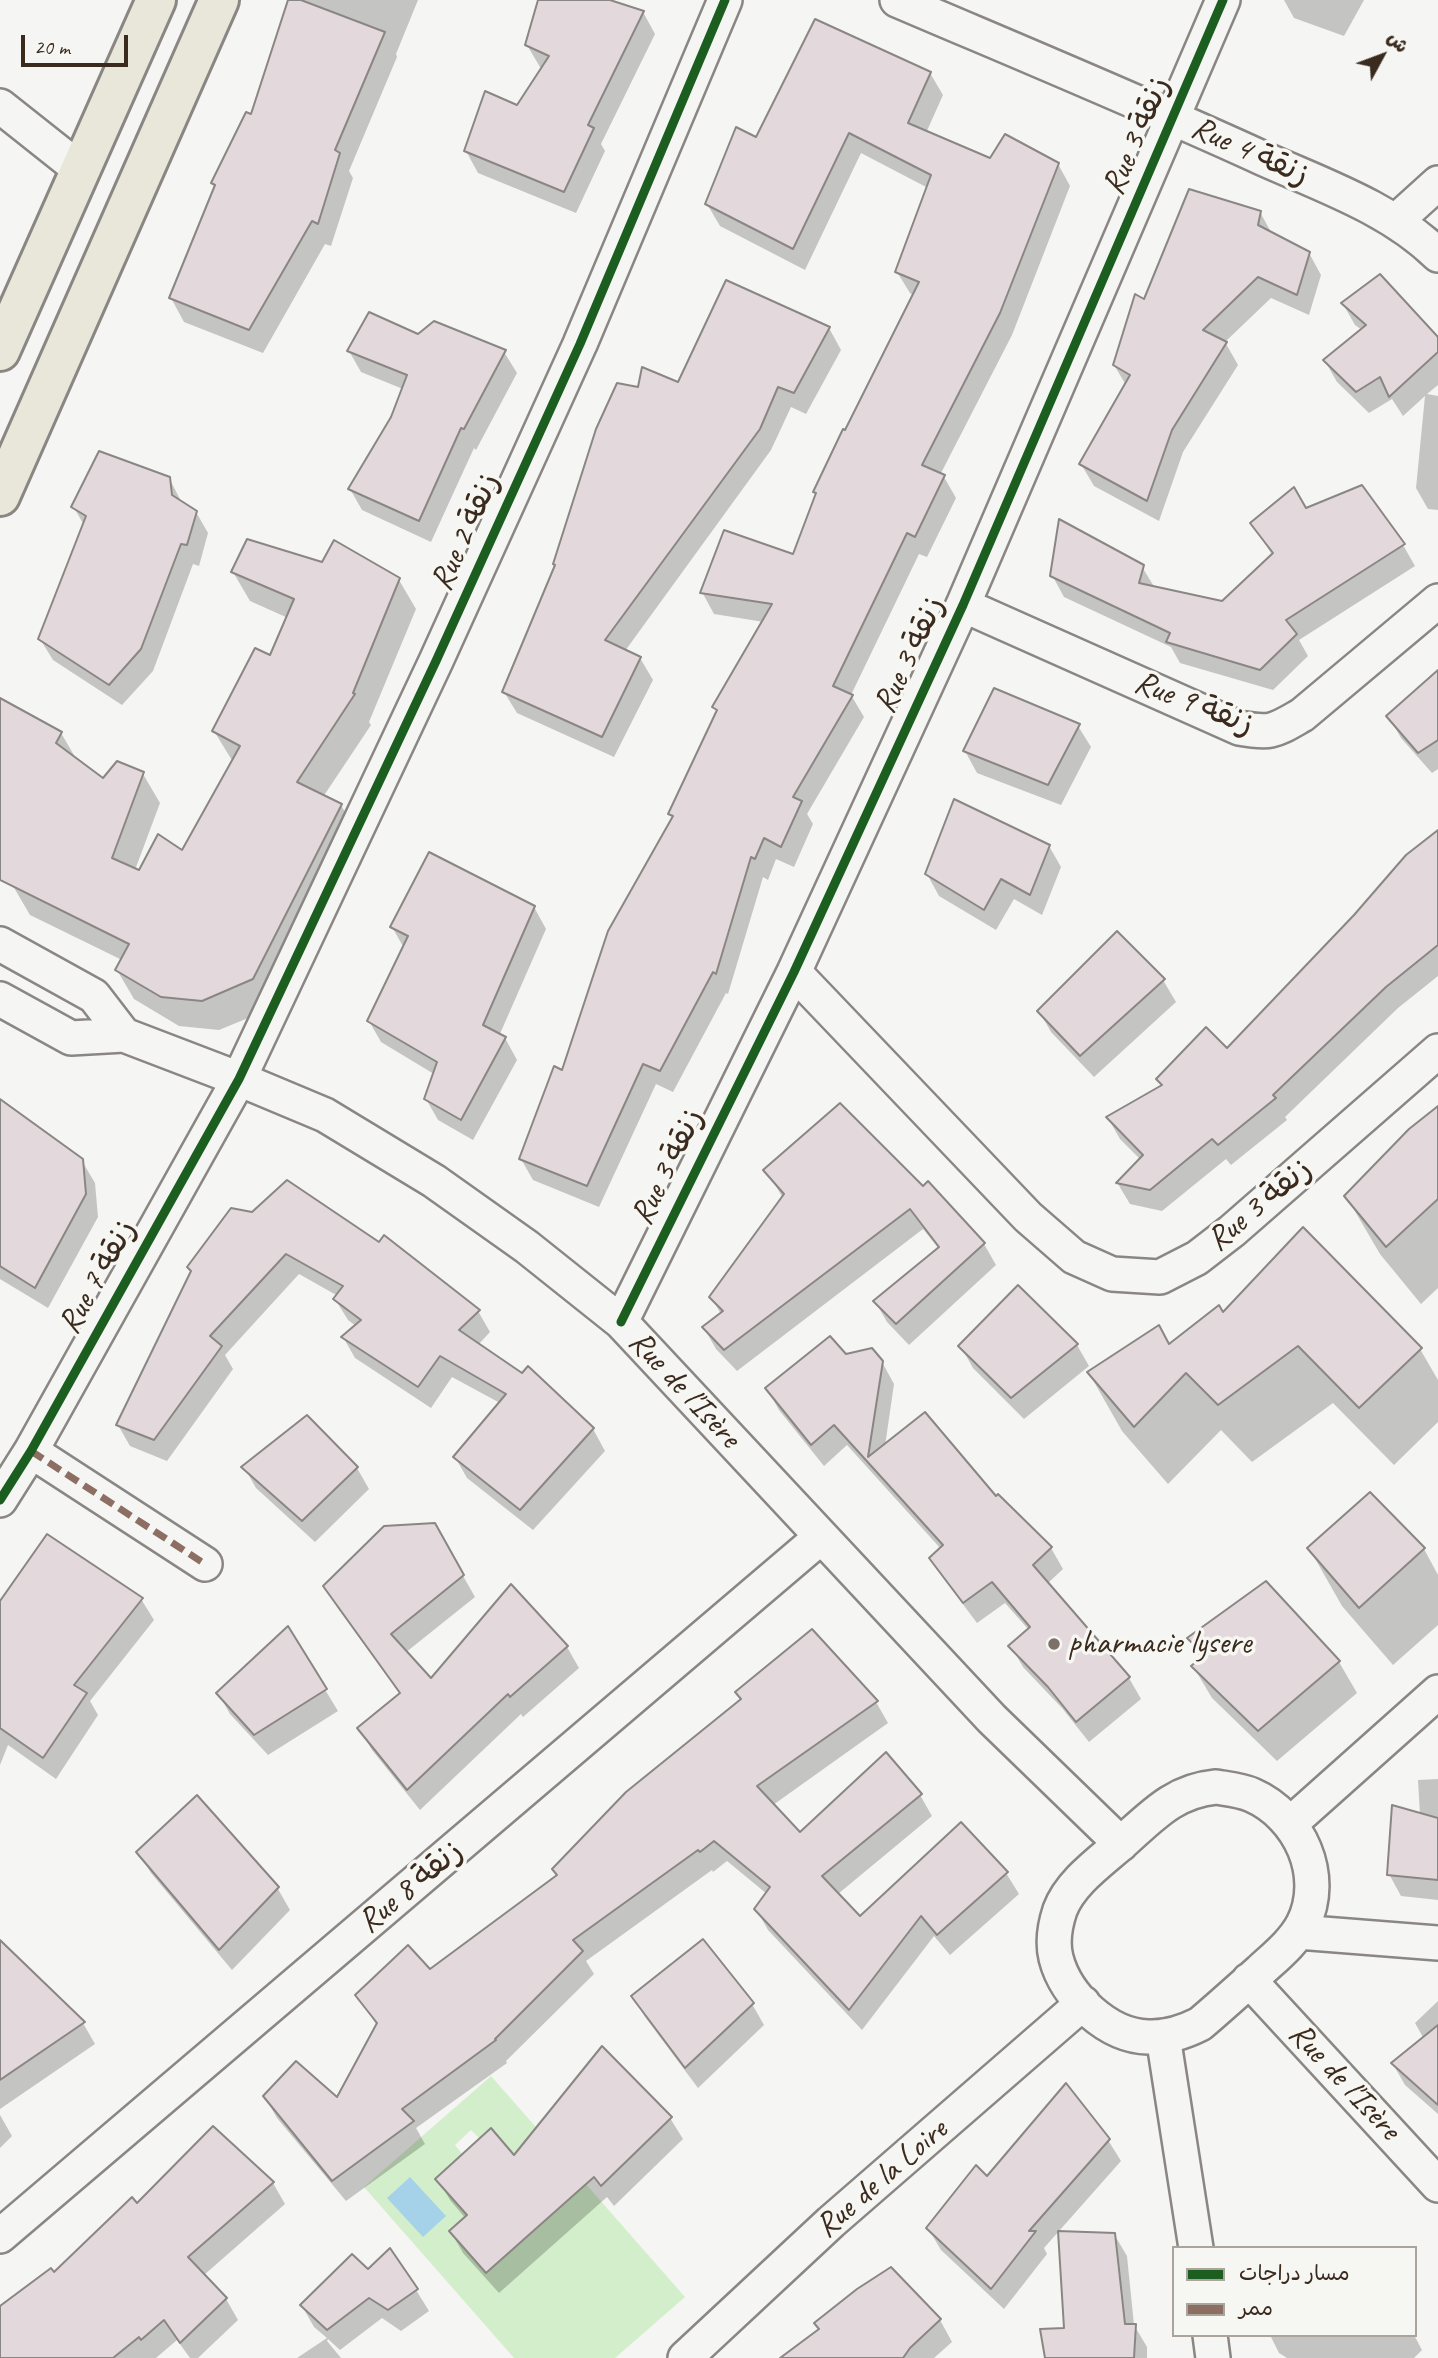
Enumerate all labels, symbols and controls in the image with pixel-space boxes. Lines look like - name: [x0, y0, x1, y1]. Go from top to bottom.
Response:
- scale bar: [24, 21, 131, 65]
- north arrow: [1347, 21, 1417, 91]
- text: ش: [1382, 26, 1414, 58]
- text: 20 m: [34, 34, 70, 60]
- street label: Rue 3 زنقة: [1094, 71, 1180, 201]
- street label: Rue 4 زنقة: [1185, 109, 1315, 195]
- street label: Rue 2 زنقة: [423, 467, 509, 597]
- street label: Rue 3 زنقة: [866, 590, 954, 720]
- street label: Rue 9 زنقة: [1129, 663, 1259, 745]
- street label: Rue 3 زنقة: [623, 1102, 713, 1232]
- street label: Rue 3 زنقة: [1200, 1150, 1320, 1260]
- street label: Rue 7 زنقة: [50, 1213, 146, 1341]
- street label: Rue de l'Isère: [620, 1323, 748, 1457]
- place label: pharmacie lysere: [1068, 1624, 1251, 1664]
- marker: pharmacie lysere: [1046, 1636, 1062, 1652]
- street label: Rue 8 زنقة: [351, 1832, 471, 1942]
- street label: Rue de l'Isère: [1280, 2015, 1408, 2149]
- street label: Rue de la Loire: [808, 2111, 956, 2247]
- legend: [1172, 2246, 1417, 2337]
- text: مسار دراجات: [1239, 2260, 1350, 2286]
- text: ممر: [1239, 2295, 1273, 2321]

